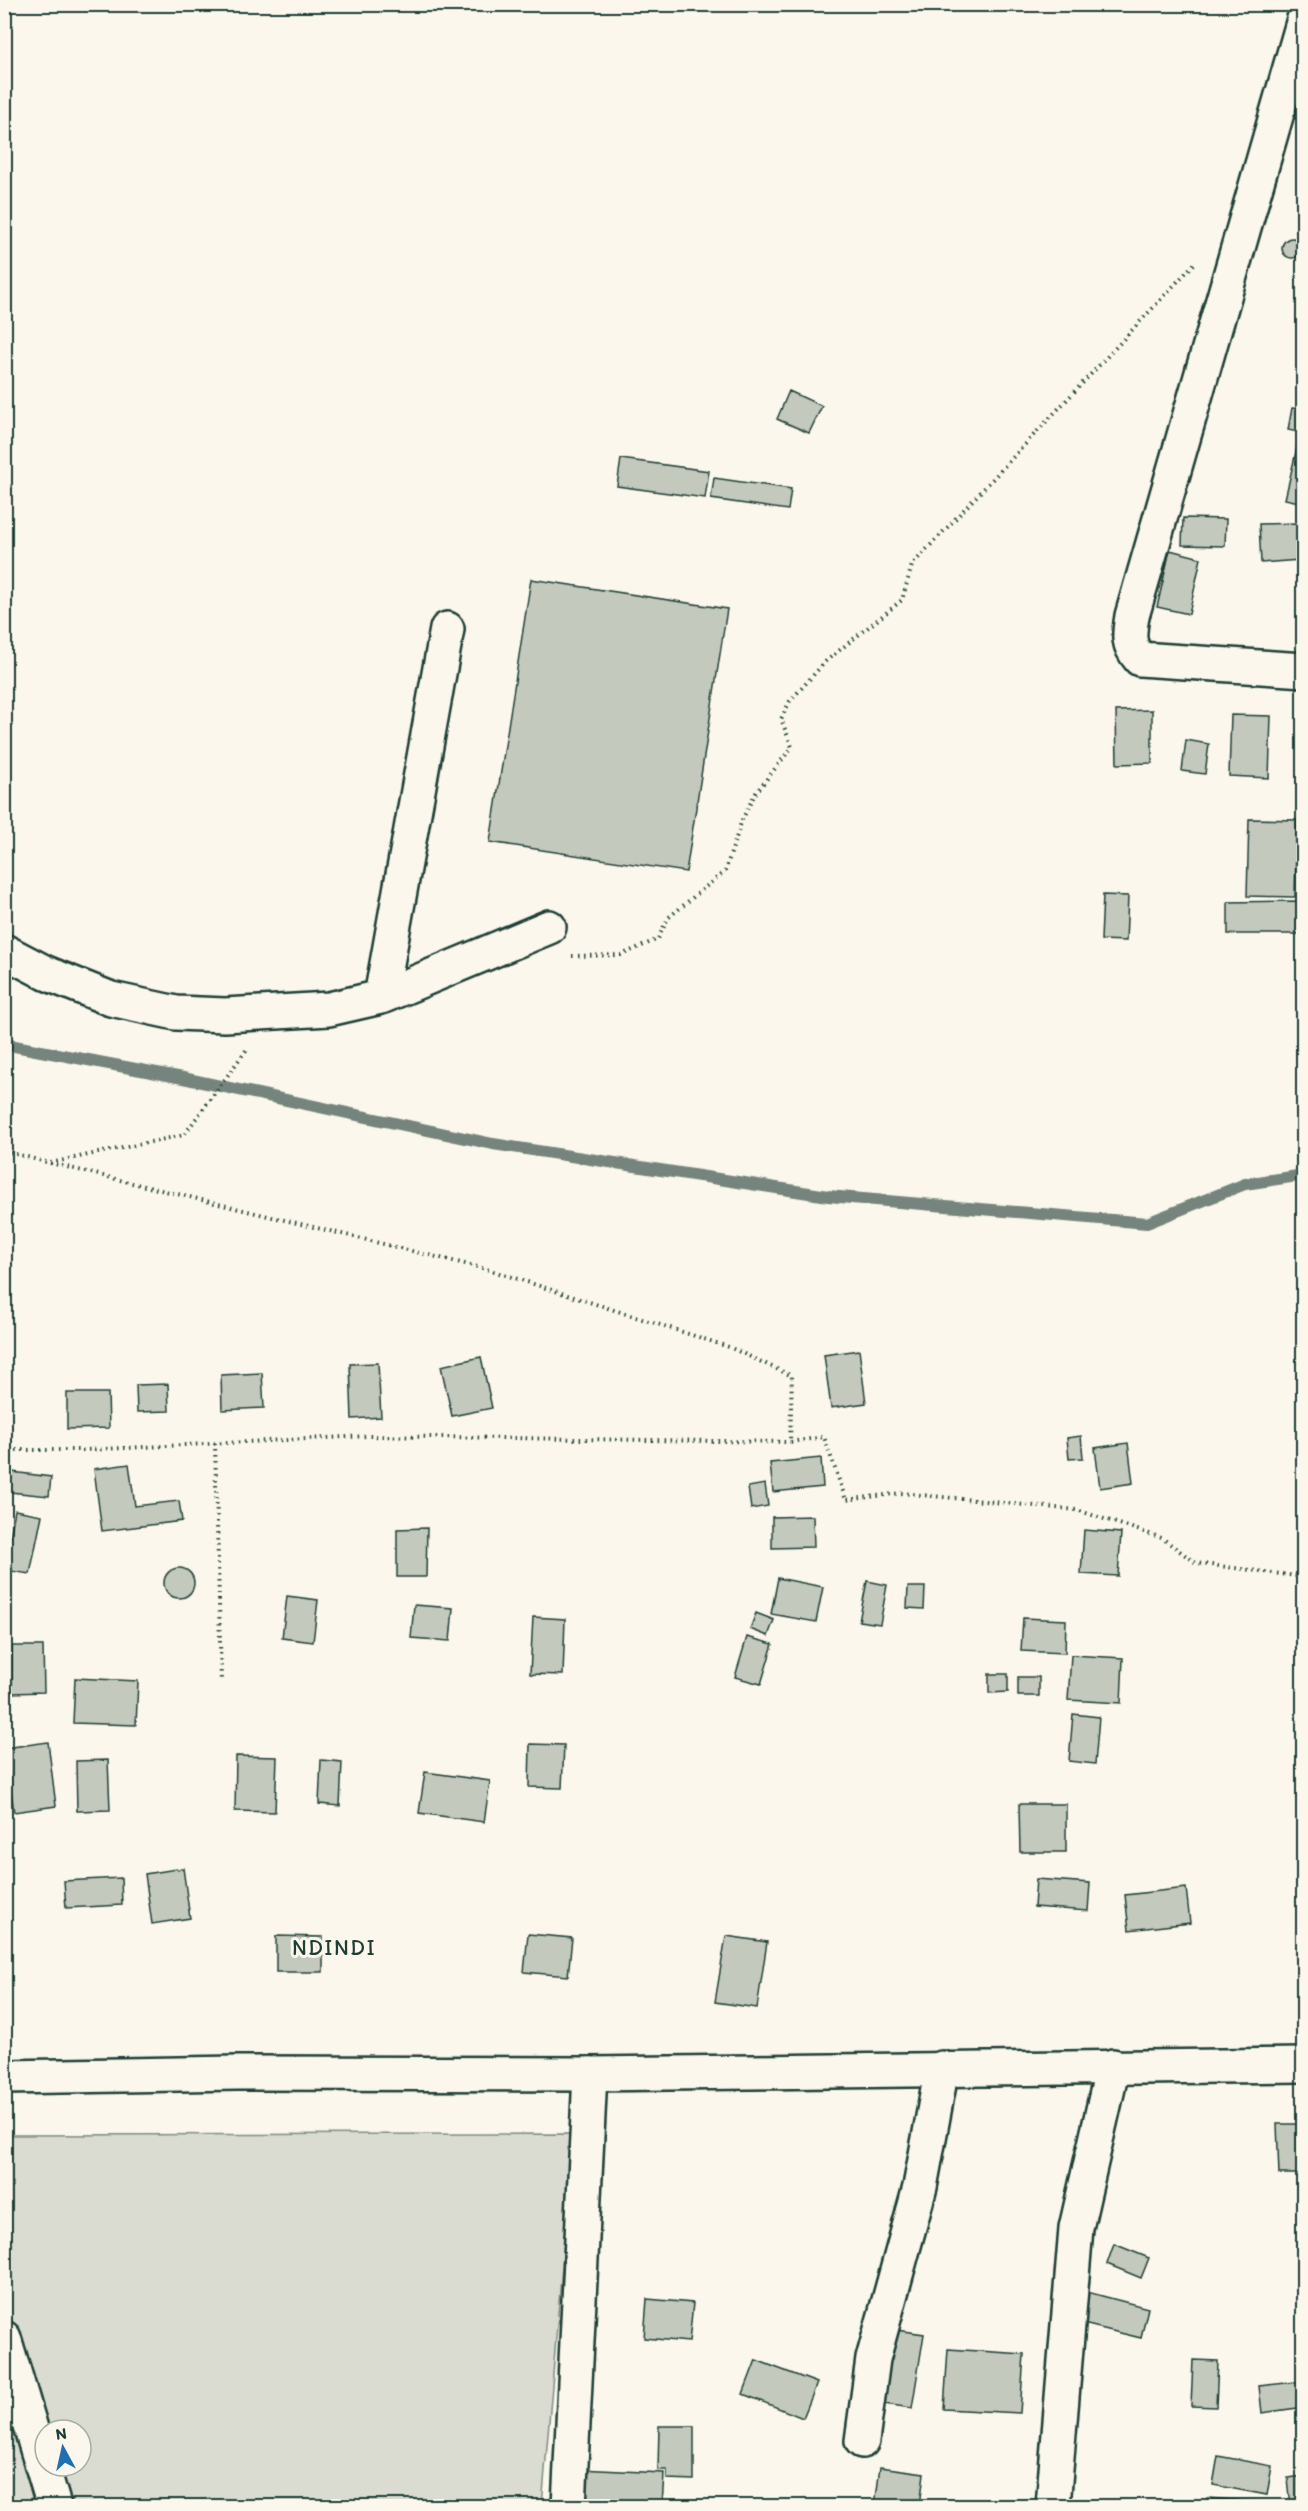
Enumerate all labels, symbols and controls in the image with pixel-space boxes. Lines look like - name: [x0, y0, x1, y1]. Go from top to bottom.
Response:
- district label: NDINDI: [292, 1934, 376, 1961]
- north arrow: [33, 2418, 93, 2478]
- text: N: [54, 2423, 68, 2444]

